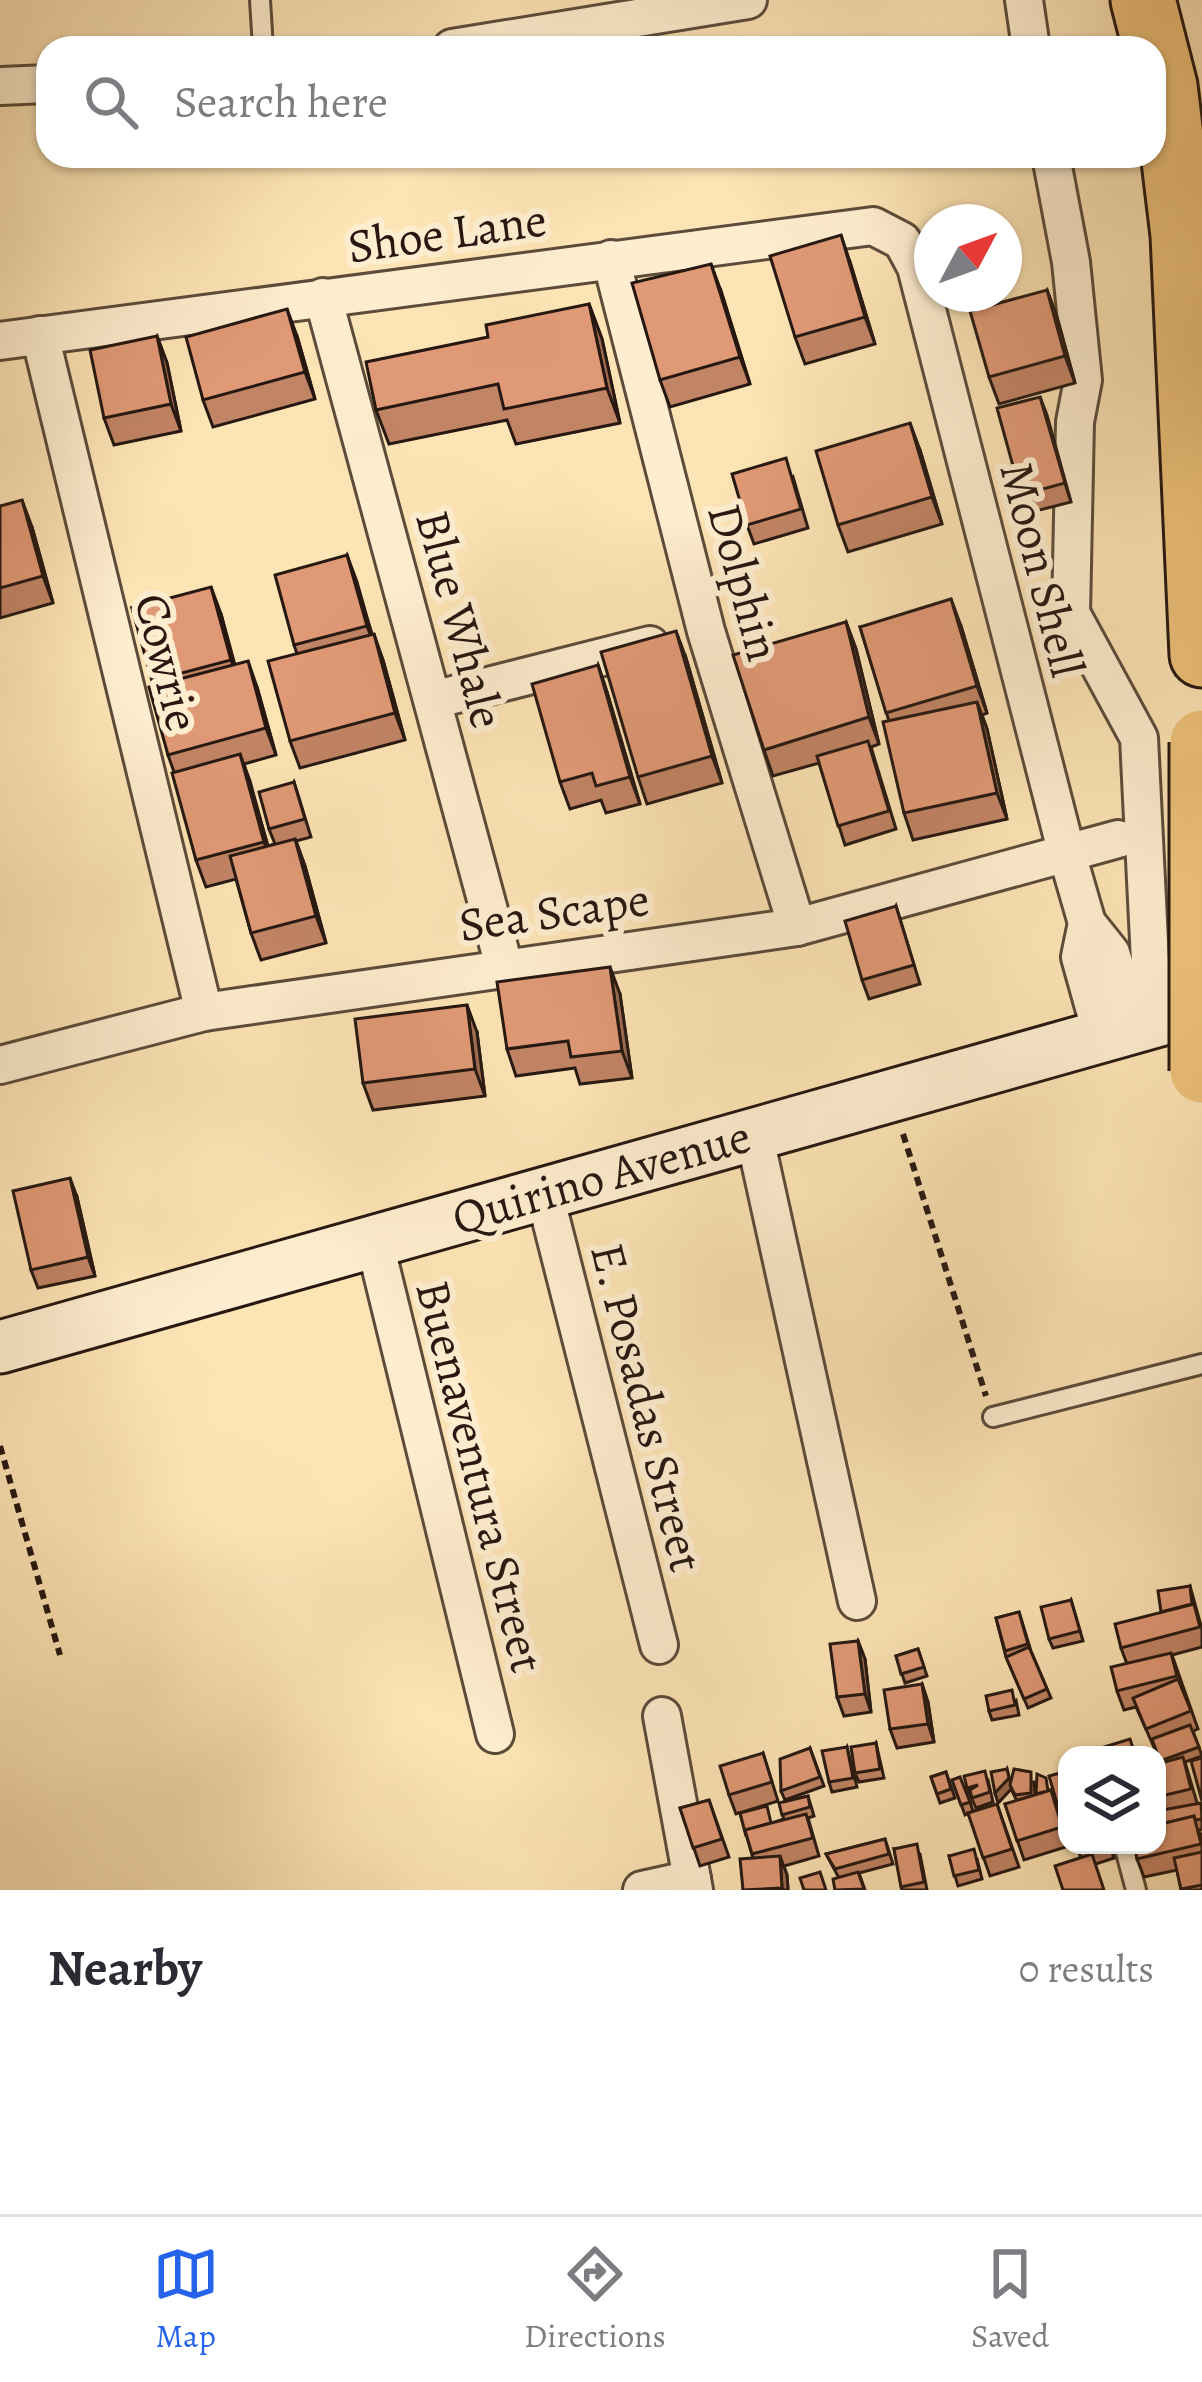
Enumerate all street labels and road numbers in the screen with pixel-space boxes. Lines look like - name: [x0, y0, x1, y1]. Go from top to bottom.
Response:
- street label: Shoe Lane: [344, 186, 551, 280]
- street label: Moon Shell: [984, 455, 1101, 683]
- street label: Dolphin: [691, 496, 797, 668]
- street label: Blue Whale: [399, 503, 521, 735]
- street label: Cowrie: [118, 587, 216, 738]
- street label: Sea Scape: [455, 866, 654, 958]
- street label: Quirino Avenue: [444, 1103, 758, 1251]
- street label: E. Posadas Street: [574, 1236, 720, 1578]
- street label: Buenaventura Street: [399, 1273, 561, 1679]

